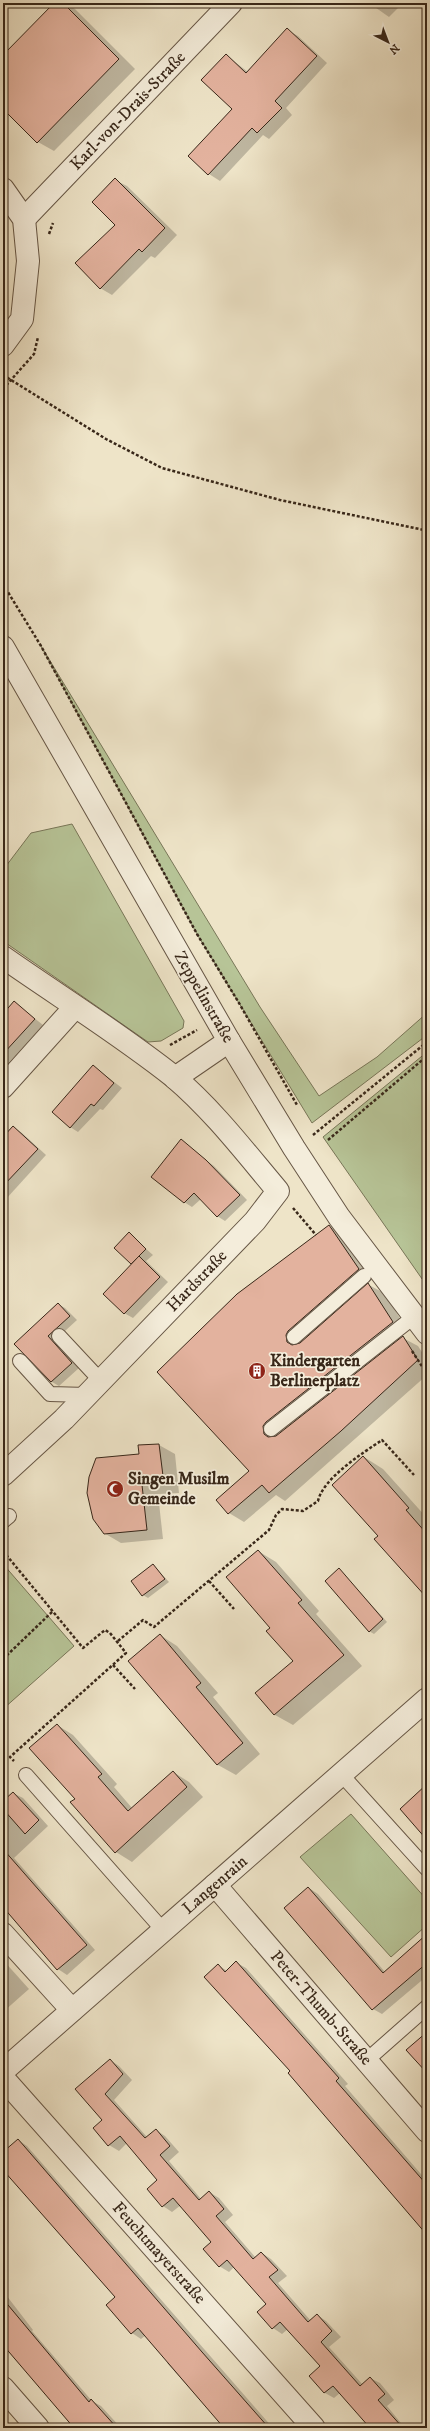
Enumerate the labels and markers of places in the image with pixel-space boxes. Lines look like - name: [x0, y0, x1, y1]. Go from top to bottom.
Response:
- place label: Kindergarten Berlinerplatz: [270, 1350, 360, 1392]
- building icon: Kindergarten Berlinerplatz: [247, 1361, 267, 1381]
- place label: Singen Musilm Gemeinde: [128, 1468, 230, 1510]
- mosque icon: Singen Musilm Gemeinde: [105, 1479, 125, 1499]

